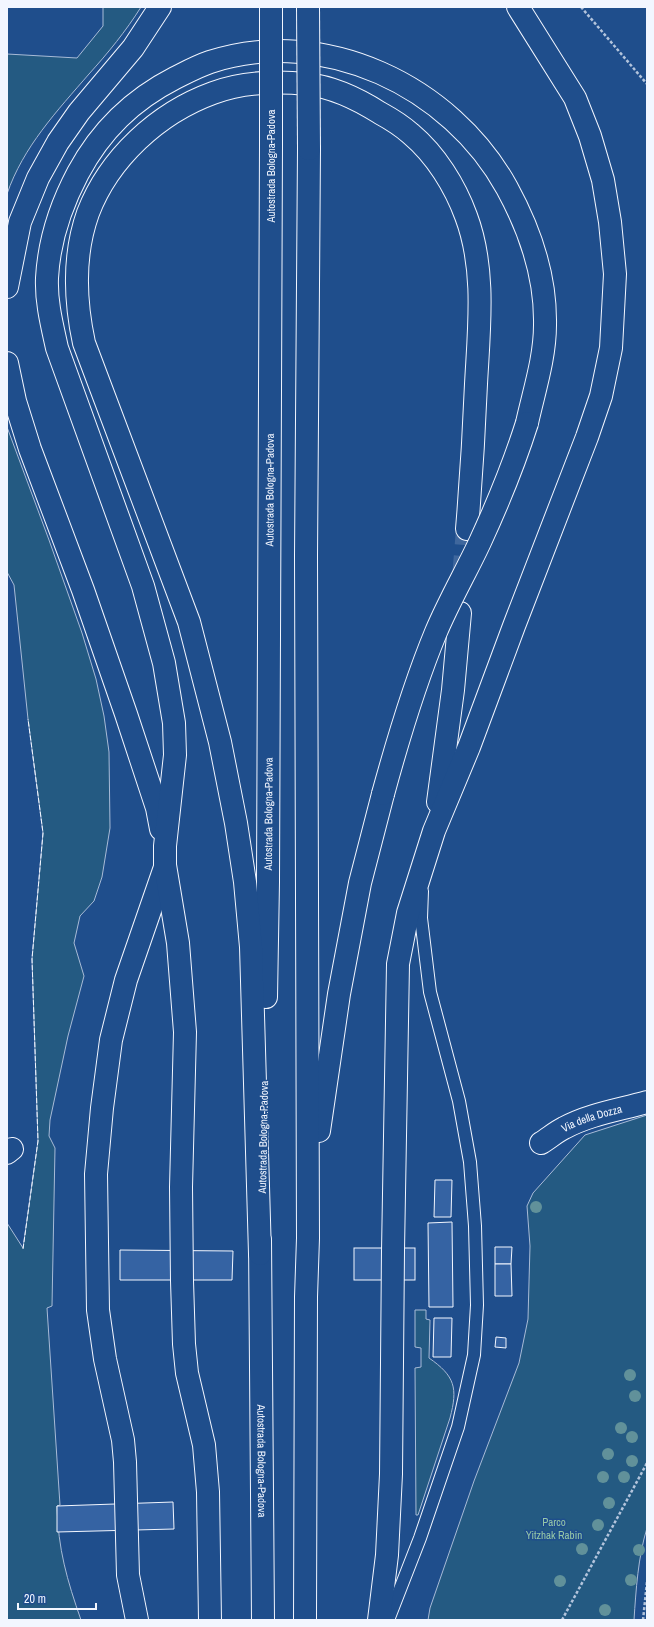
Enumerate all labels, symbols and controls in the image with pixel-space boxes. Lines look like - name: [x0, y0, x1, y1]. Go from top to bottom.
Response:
- street label: Autostrada Bologna-Padova: [264, 110, 278, 223]
- street label: Autostrada Bologna-Padova: [262, 433, 277, 548]
- street label: Autostrada Bologna-Padova: [261, 757, 276, 872]
- street label: Autostrada Bologna-Padova: [255, 1080, 271, 1195]
- street label: Via della Dozza: [559, 1102, 623, 1135]
- street label: Autostrada Bologna-Padova: [254, 1403, 269, 1518]
- park label: Parco Yitzhak Rabin: [526, 1515, 582, 1542]
- scale bar: [18, 1585, 96, 1611]
- text: 20 m: [24, 1591, 46, 1607]

